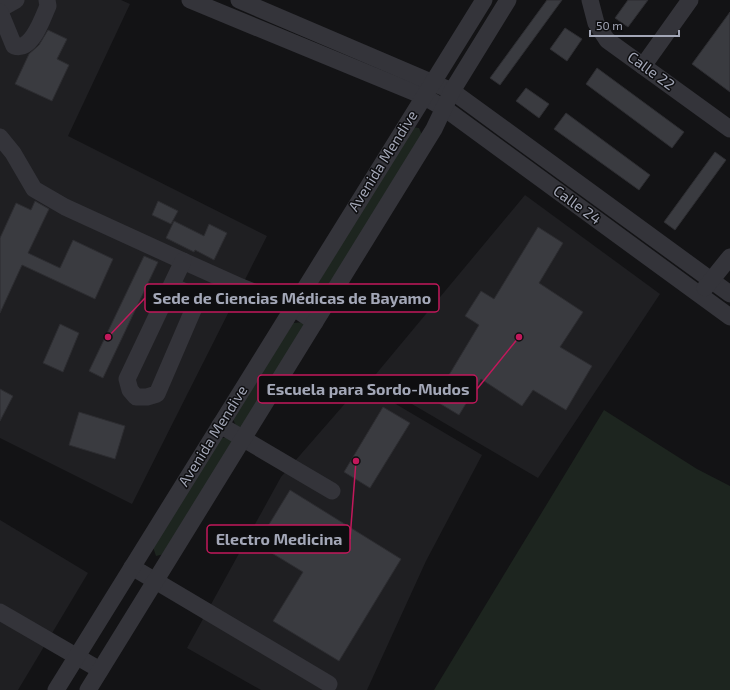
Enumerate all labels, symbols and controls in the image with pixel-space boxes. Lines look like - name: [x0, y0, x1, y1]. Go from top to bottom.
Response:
- scale bar: [590, 12, 679, 38]
- text: 50 m: [596, 18, 623, 32]
- street label: Calle 22: [624, 47, 679, 93]
- street label: Avenida Mendive: [344, 107, 420, 214]
- street label: Calle 24: [550, 181, 605, 228]
- callout: Sede de Ciencias Médicas de Bayamo: [145, 284, 439, 312]
- text: Sede de Ciencias Médicas de Bayamo: [153, 288, 431, 308]
- callout: Escuela para Sordo-Mudos: [258, 375, 477, 403]
- text: Escuela para Sordo-Mudos: [266, 379, 470, 398]
- street label: Avenida Mendive: [174, 382, 250, 489]
- callout: Electro Medicina: [207, 525, 350, 553]
- text: Electro Medicina: [216, 529, 342, 548]

